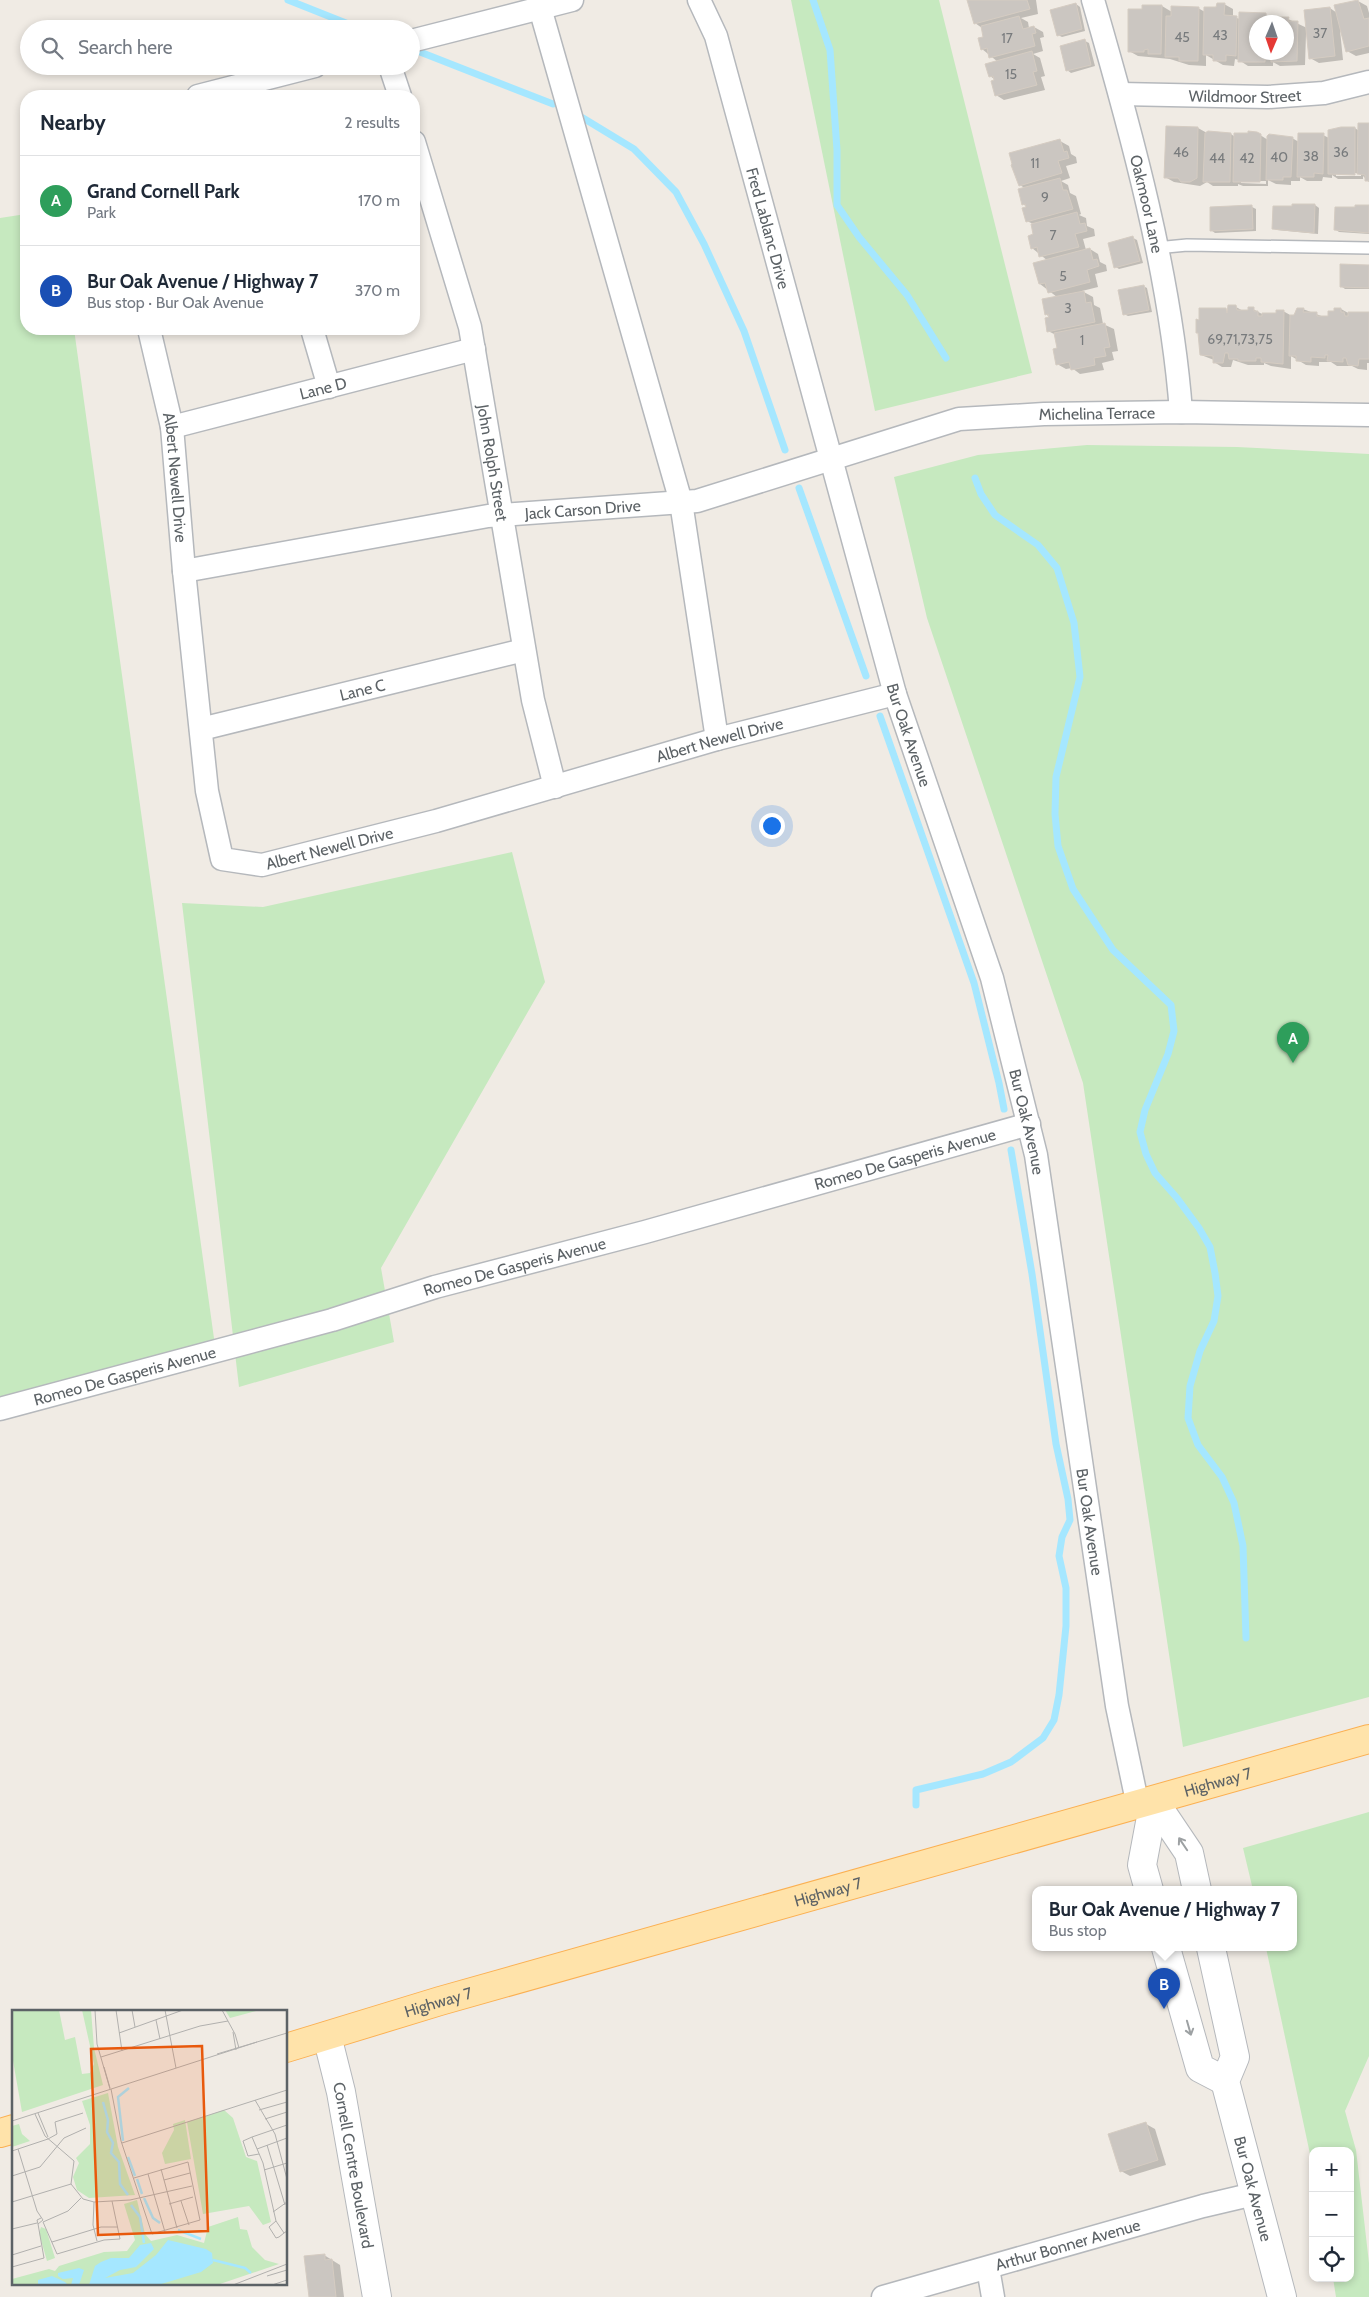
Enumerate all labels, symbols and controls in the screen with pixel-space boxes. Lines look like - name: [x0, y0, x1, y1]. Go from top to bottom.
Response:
- north arrow: [1249, 15, 1294, 60]
- search box: [20, 20, 420, 75]
- house number: 37: [1313, 24, 1327, 42]
- house number: 43: [1212, 26, 1228, 44]
- house number: 45: [1174, 28, 1190, 46]
- house number: 17: [1001, 29, 1013, 47]
- icon: search: [38, 34, 66, 62]
- text: Search here: [78, 36, 172, 59]
- house number: 15: [1005, 65, 1017, 83]
- street label: Wildmoor Street: [1188, 85, 1302, 107]
- text: Nearby: [40, 110, 106, 135]
- text: 2 results: [344, 113, 400, 132]
- house number: 46: [1173, 143, 1189, 161]
- house number: 36: [1333, 143, 1349, 161]
- house number: 38: [1303, 147, 1319, 165]
- house number: 40: [1270, 148, 1288, 166]
- house number: 44: [1209, 149, 1225, 167]
- house number: 42: [1239, 149, 1255, 167]
- street label: Oakmoor Lane: [1126, 153, 1167, 255]
- house number: 11: [1030, 154, 1040, 172]
- street label: Fred Lablanc Drive: [743, 165, 794, 291]
- text: Grand Cornell Park: [87, 180, 240, 203]
- house number: 9: [1041, 188, 1049, 206]
- text: A: [51, 191, 61, 210]
- text: 170 m: [358, 191, 400, 210]
- text: Park: [87, 203, 116, 222]
- house number: 7: [1049, 226, 1057, 244]
- house number: 5: [1059, 267, 1067, 285]
- text: Bur Oak Avenue / Highway 7: [87, 270, 318, 293]
- text: B: [51, 281, 61, 300]
- text: 370 m: [355, 281, 400, 300]
- text: Bus stop · Bur Oak Avenue: [87, 293, 264, 312]
- house number: 3: [1064, 299, 1072, 317]
- house number: 69,71,73,75: [1207, 330, 1273, 348]
- house number: 1: [1080, 331, 1084, 349]
- street label: Lane D: [297, 373, 349, 403]
- street label: John Rolph Street: [474, 402, 512, 523]
- street label: Michelina Terrace: [1039, 403, 1155, 424]
- street label: Albert Newell Drive: [159, 410, 191, 543]
- street label: Jack Carson Drive: [523, 496, 641, 523]
- street label: Lane C: [337, 675, 387, 704]
- street label: Bur Oak Avenue: [883, 681, 935, 789]
- street label: Albert Newell Drive: [654, 713, 785, 766]
- your location: [759, 813, 785, 839]
- street label: Albert Newell Drive: [264, 823, 395, 873]
- pin: A: [1277, 1022, 1309, 1063]
- street label: Bur Oak Avenue: [1005, 1067, 1048, 1176]
- street label: Romeo De Gasperis Avenue: [812, 1124, 998, 1193]
- street label: Romeo De Gasperis Avenue: [421, 1233, 608, 1300]
- street label: Romeo De Gasperis Avenue: [31, 1342, 218, 1409]
- street label: Bur Oak Avenue: [1073, 1467, 1107, 1577]
- street label: Highway 7: [1182, 1763, 1254, 1800]
- one-way arrow: [1178, 1837, 1188, 1851]
- street label: Highway 7: [792, 1873, 864, 1910]
- popup: [1032, 1886, 1297, 1951]
- text: Bur Oak Avenue / Highway 7: [1049, 1898, 1280, 1921]
- text: Bus stop: [1049, 1921, 1107, 1940]
- pin: B: [1148, 1968, 1180, 2009]
- street label: Highway 7: [402, 1983, 474, 2021]
- inset map: [12, 2010, 288, 2284]
- one-way arrow: [1185, 2020, 1194, 2036]
- street label: Cornell Centre Boulevard: [329, 2080, 378, 2250]
- street label: Bur Oak Avenue: [1230, 2134, 1276, 2243]
- map controls: [1309, 2147, 1354, 2282]
- button: +: [1309, 2147, 1354, 2192]
- button: −: [1309, 2192, 1354, 2237]
- street label: Arthur Bonner Avenue: [993, 2215, 1142, 2274]
- button: locate: [1309, 2237, 1354, 2282]

